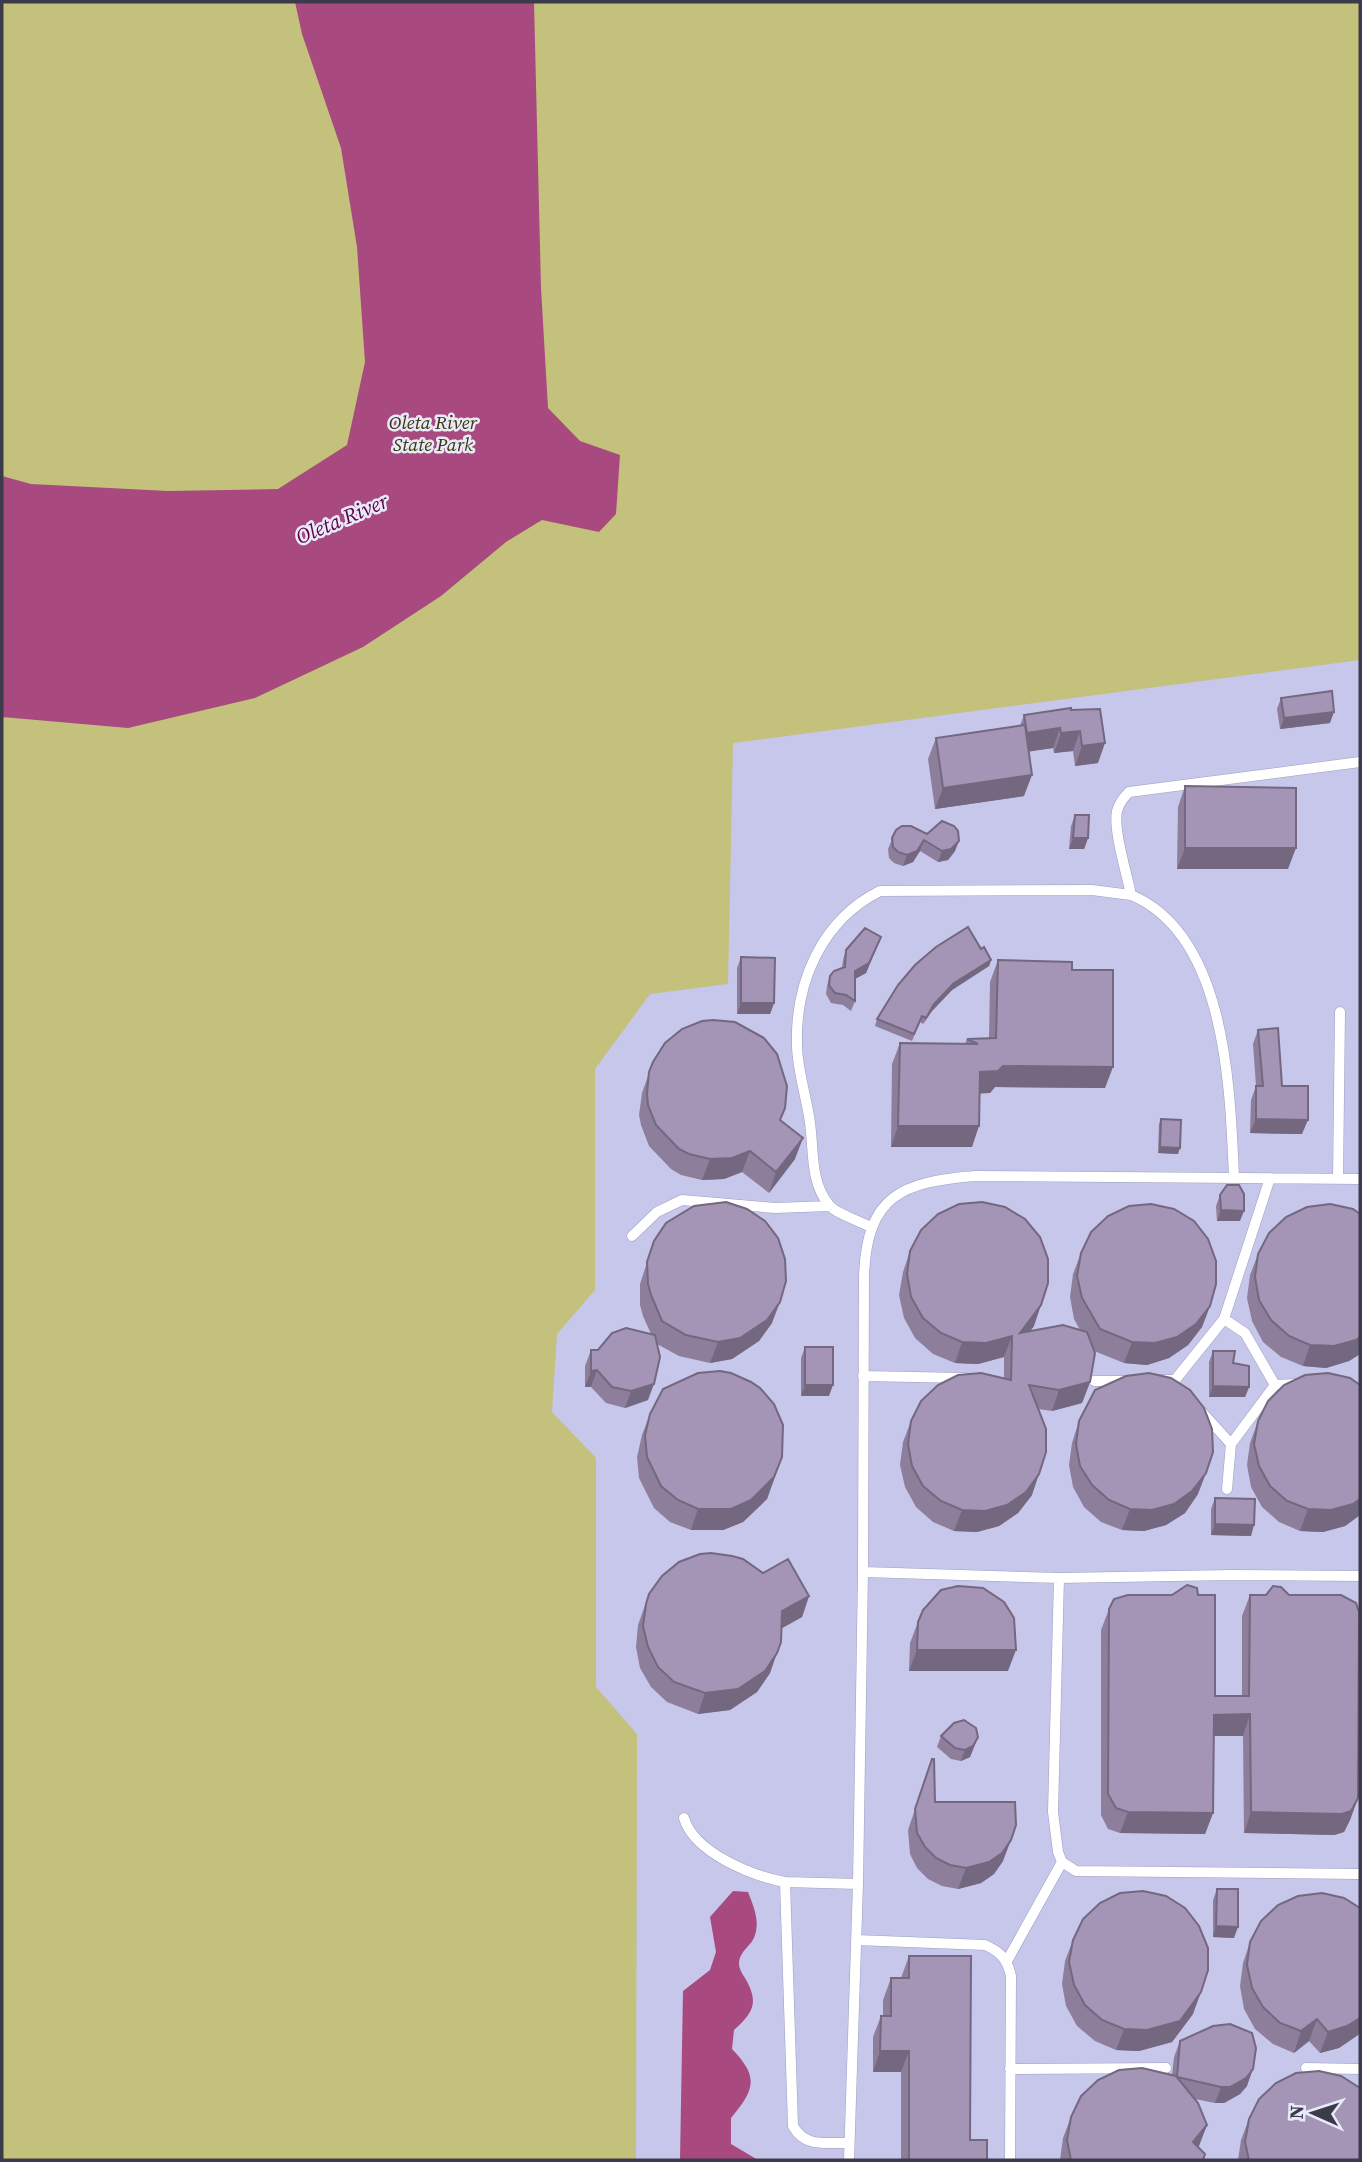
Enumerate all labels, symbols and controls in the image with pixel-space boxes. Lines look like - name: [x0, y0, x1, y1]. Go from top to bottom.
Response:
- park label: Oleta River State Park: [389, 409, 479, 457]
- water label: Oleta River: [291, 486, 393, 551]
- north arrow: [1278, 2078, 1348, 2148]
- text: N: [1283, 2104, 1309, 2120]

